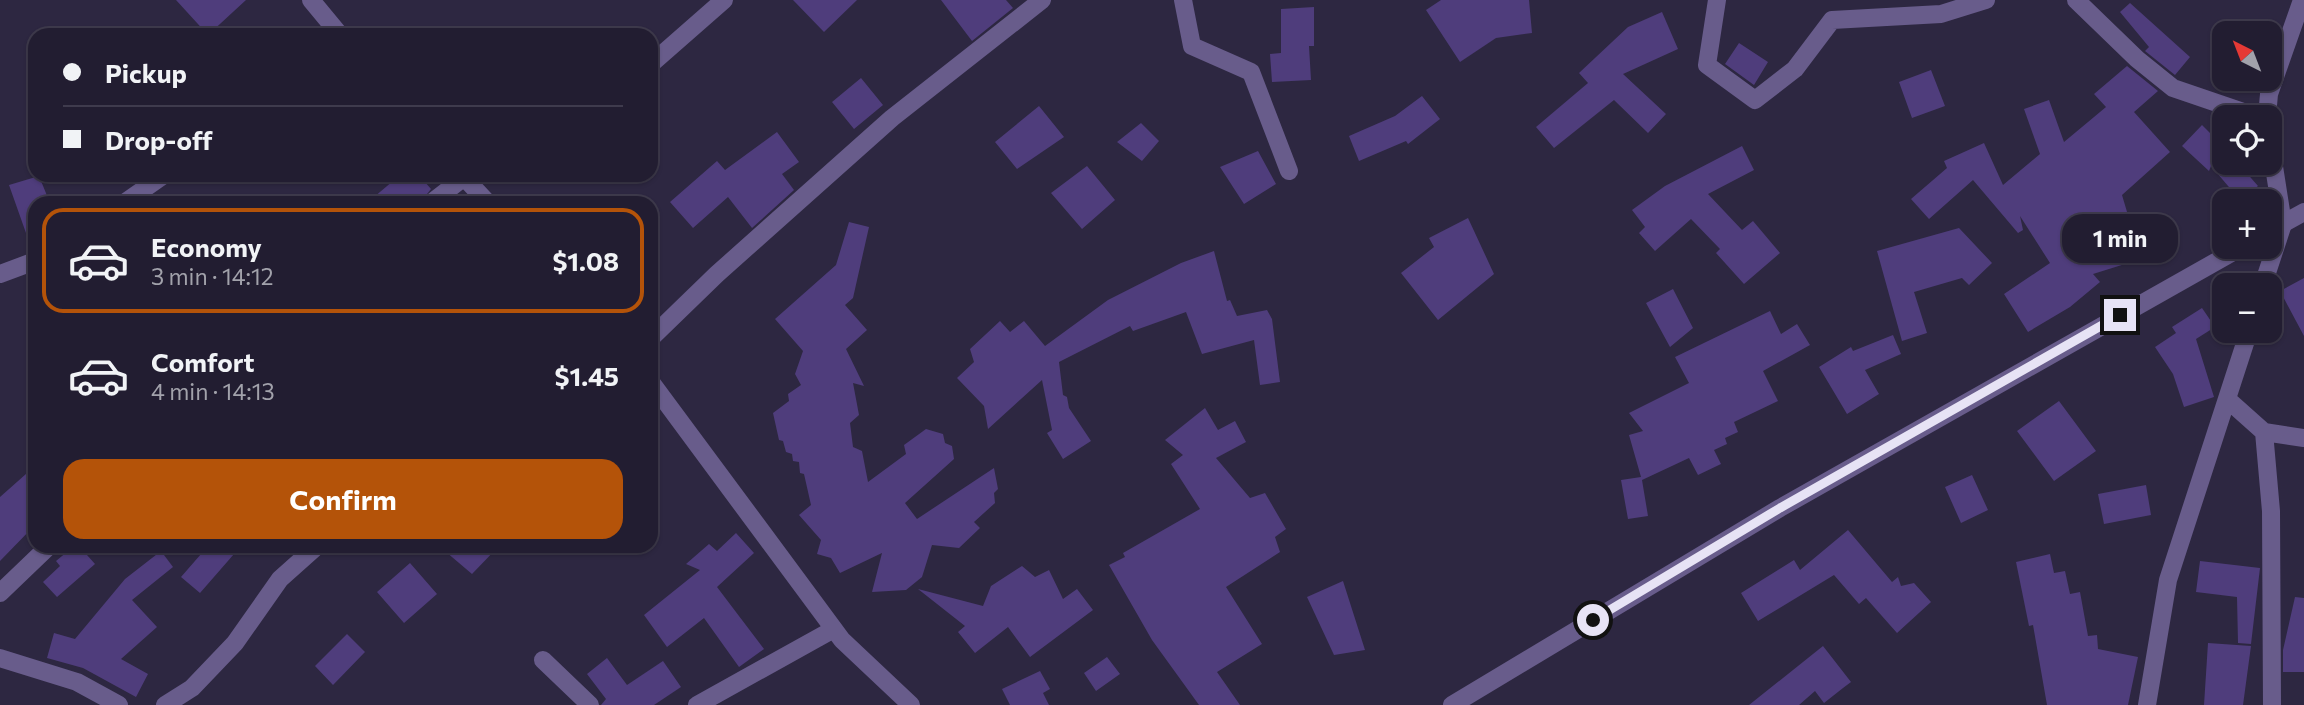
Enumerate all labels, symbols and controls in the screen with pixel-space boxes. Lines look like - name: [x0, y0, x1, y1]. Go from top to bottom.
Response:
- north arrow: [2212, 21, 2282, 91]
- map controls: [2212, 21, 2282, 343]
- text: Pickup: [105, 57, 187, 88]
- button: locate: [2212, 105, 2282, 175]
- text: Drop-off: [105, 124, 212, 155]
- button: +: [2212, 189, 2282, 259]
- callout: 1 min: [2062, 214, 2178, 262]
- text: 1 min: [2093, 224, 2147, 252]
- icon: car: [67, 229, 130, 292]
- text: Economy: [151, 231, 262, 262]
- text: $1.08: [552, 245, 619, 276]
- text: 3 min · 14:12: [151, 262, 274, 290]
- button: −: [2212, 273, 2282, 343]
- route end: [2104, 299, 2136, 331]
- icon: car: [67, 344, 130, 407]
- text: Comfort: [151, 346, 254, 377]
- text: $1.45: [555, 360, 619, 391]
- text: 4 min · 14:13: [151, 377, 275, 405]
- button: Confirm: [63, 459, 623, 539]
- route start: [1577, 604, 1609, 636]

